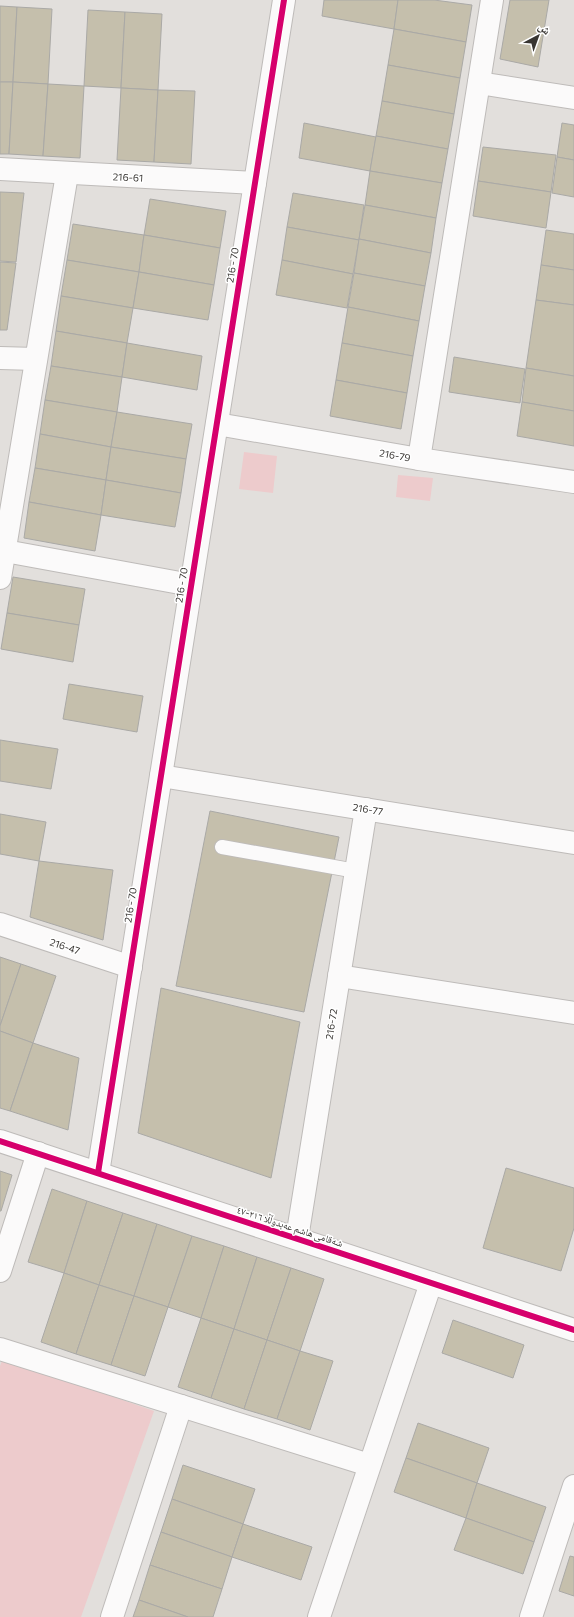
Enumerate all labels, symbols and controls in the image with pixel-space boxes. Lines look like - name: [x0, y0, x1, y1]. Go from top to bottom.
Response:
- north arrow: [518, 16, 558, 56]
- text: ش: [535, 19, 554, 39]
- street label: 216-61: [112, 170, 144, 184]
- street label: 216 - 70: [223, 246, 241, 284]
- street label: 216-79: [378, 446, 412, 464]
- street label: 216 - 70: [172, 566, 190, 604]
- street label: 216-77: [352, 801, 384, 817]
- street label: 216 - 70: [121, 886, 139, 924]
- street label: 216-47: [48, 935, 82, 957]
- street label: 216-72: [323, 1007, 339, 1040]
- street label: شەقامی هاشم عەبدوڵڵا ٢١٦-٤٧: [235, 1203, 345, 1251]

